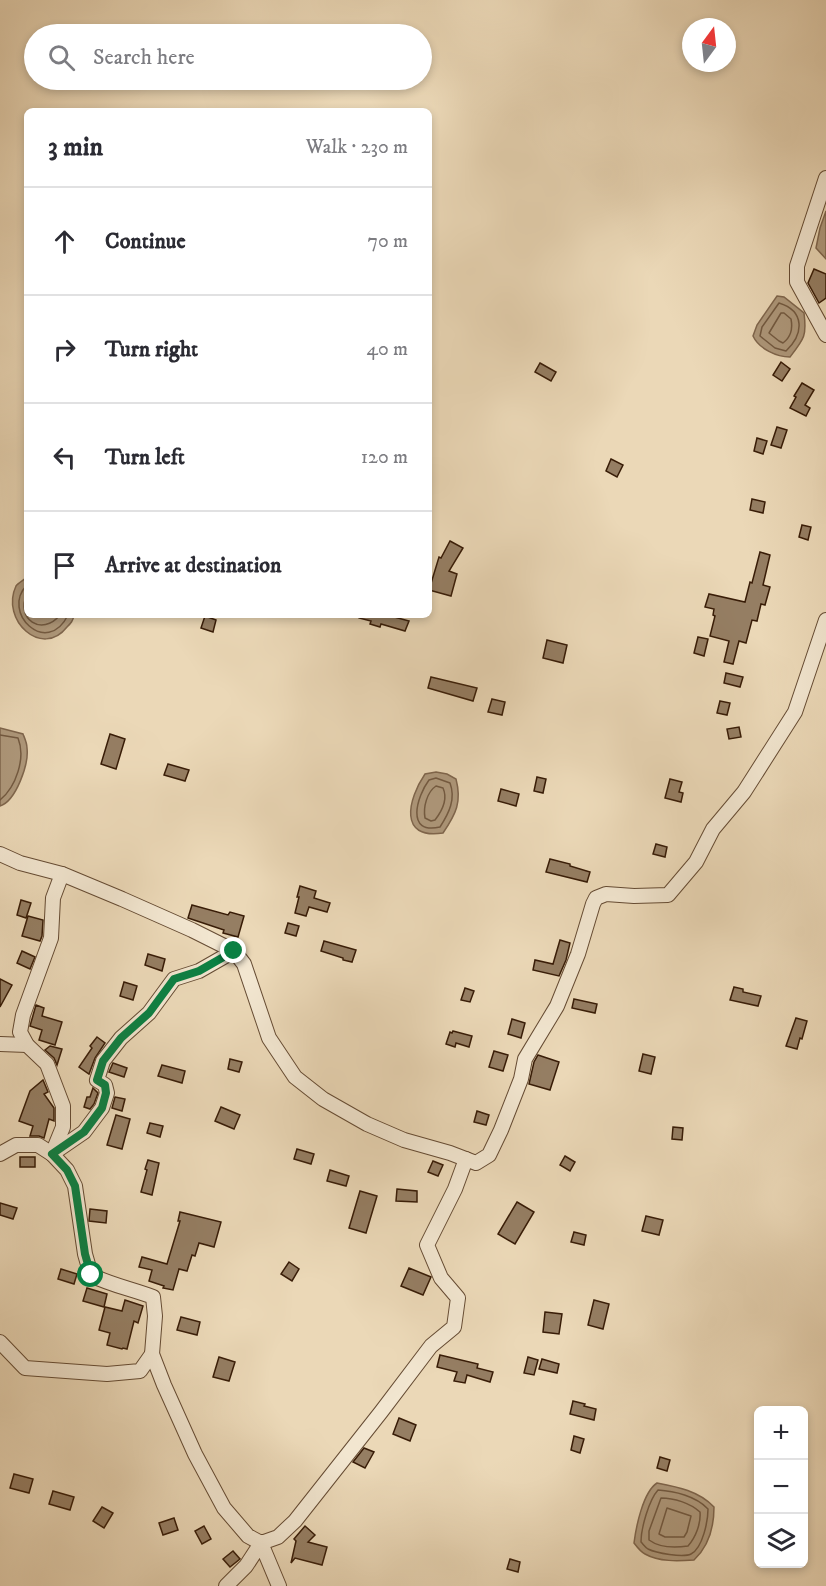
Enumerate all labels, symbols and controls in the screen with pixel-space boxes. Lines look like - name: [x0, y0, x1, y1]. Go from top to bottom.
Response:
- north arrow: [682, 18, 736, 72]
- search box: [24, 24, 432, 90]
- icon: search: [45, 41, 78, 74]
- text: Search here: [93, 44, 195, 71]
- text: 3 min: [48, 131, 103, 164]
- text: Walk · 230 m: [306, 135, 408, 160]
- icon: ahead: [48, 225, 81, 258]
- text: Continue: [105, 228, 186, 255]
- text: 70 m: [367, 229, 408, 254]
- icon: right: [48, 333, 81, 366]
- text: Turn right: [105, 336, 198, 363]
- text: 40 m: [366, 337, 408, 362]
- icon: left: [48, 441, 81, 474]
- text: Turn left: [105, 444, 185, 471]
- text: 120 m: [361, 445, 408, 470]
- icon: arrive: [48, 549, 81, 582]
- text: Arrive at destination: [105, 552, 282, 579]
- route end: [220, 937, 246, 963]
- route start: [77, 1261, 103, 1287]
- map controls: [754, 1406, 808, 1568]
- button: +: [754, 1406, 808, 1460]
- button: −: [754, 1460, 808, 1514]
- button: layers: [754, 1514, 808, 1568]

